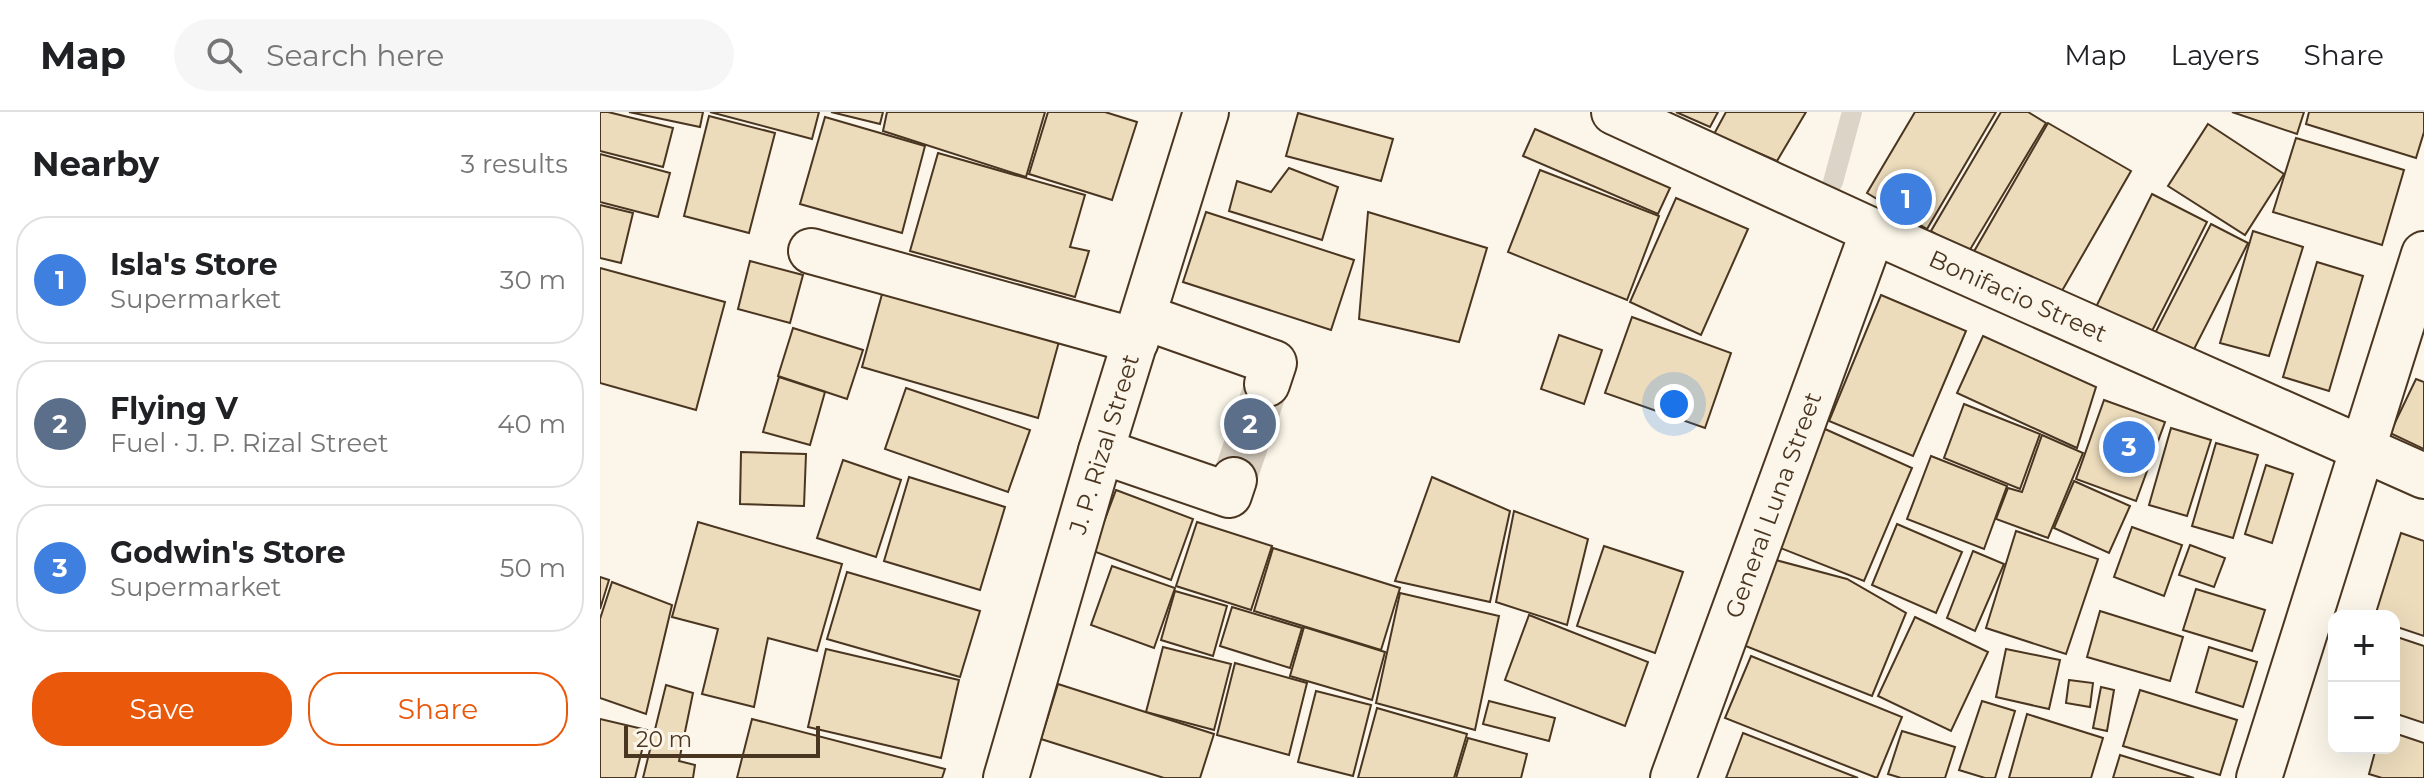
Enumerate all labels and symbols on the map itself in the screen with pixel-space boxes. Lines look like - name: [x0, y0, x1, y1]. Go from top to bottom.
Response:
- pin: 1: [1880, 169, 1932, 229]
- street label: Bonifacio Street: [1925, 244, 2112, 348]
- street label: J. P. Rizal Street: [1063, 350, 1145, 538]
- your location: [1654, 384, 1694, 424]
- street label: General Luna Street: [1719, 388, 1828, 622]
- pin: 2: [1224, 394, 1276, 454]
- pin: 3: [2103, 417, 2155, 477]
- scale bar: [624, 722, 820, 758]

